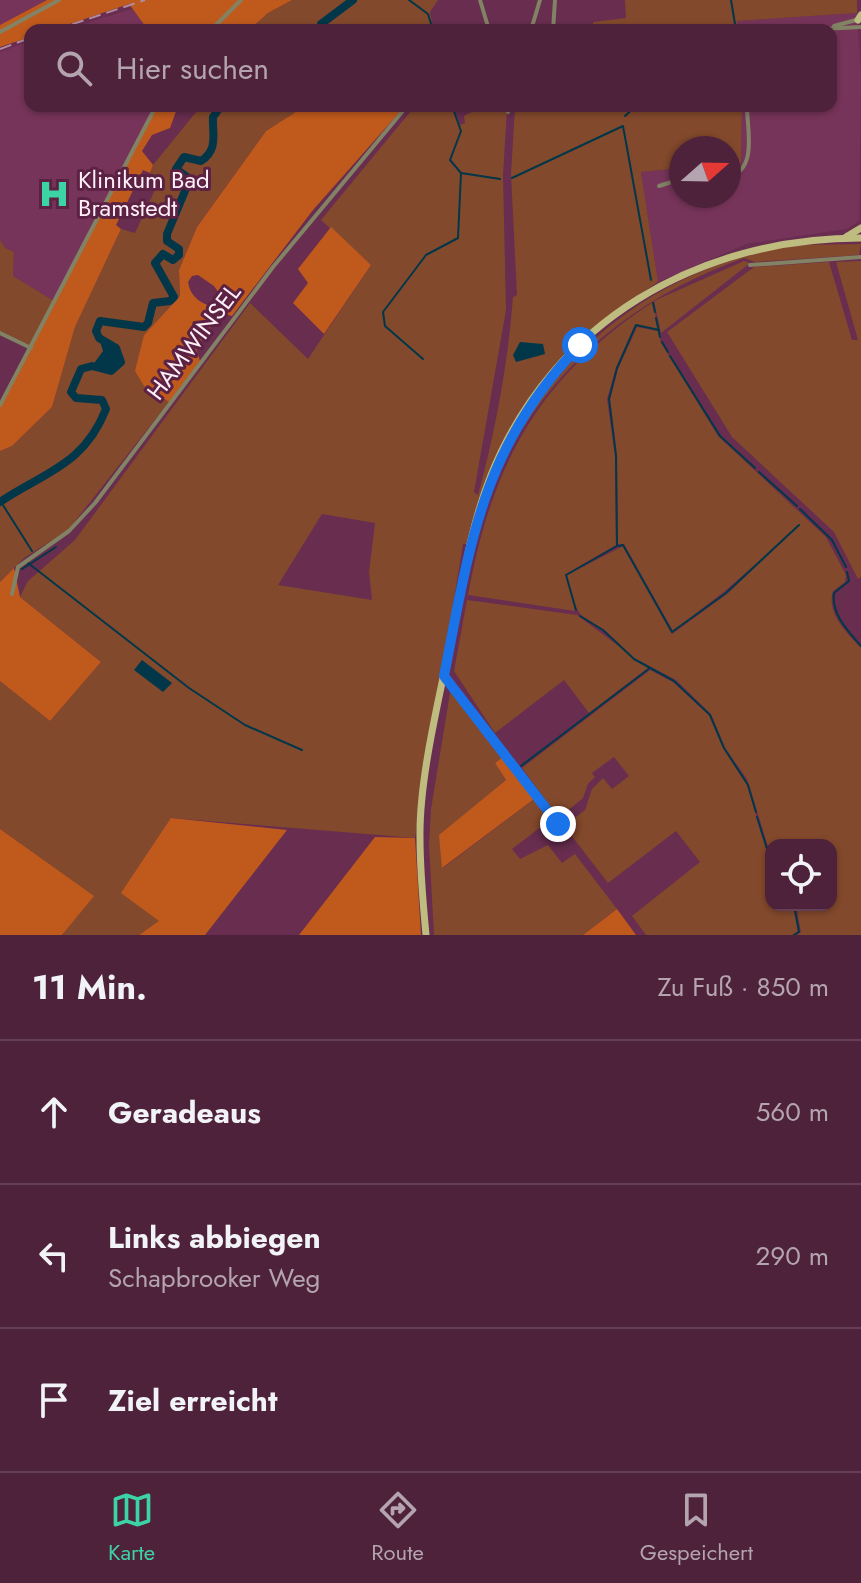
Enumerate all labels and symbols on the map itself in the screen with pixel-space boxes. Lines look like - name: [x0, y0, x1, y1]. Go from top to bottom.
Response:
- north arrow: [669, 136, 741, 208]
- place label: Klinikum Bad Bramstedt: [78, 162, 210, 225]
- hospital icon: Klinikum Bad Bramstedt: [37, 177, 71, 211]
- street label: HAMWINSEL: [138, 276, 249, 407]
- route start: [562, 327, 598, 363]
- route end: [540, 806, 576, 842]

